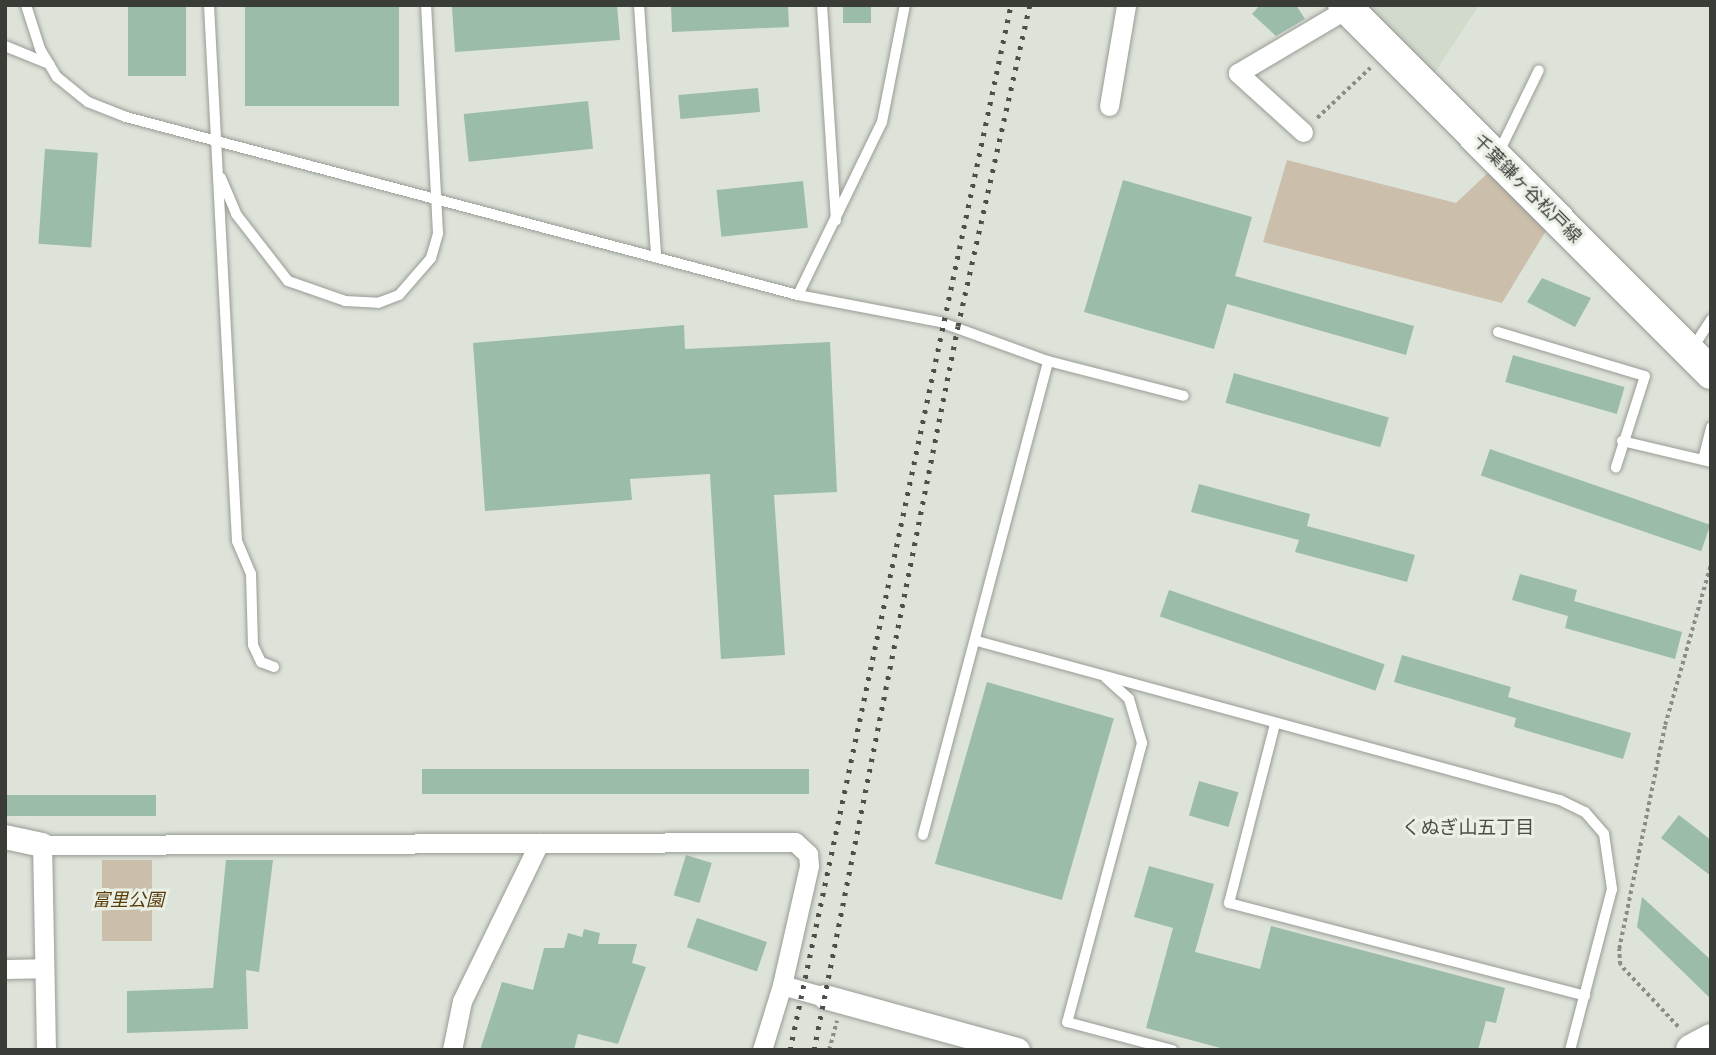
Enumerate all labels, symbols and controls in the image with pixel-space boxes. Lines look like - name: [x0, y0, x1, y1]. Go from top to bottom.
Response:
- street label: 千葉鎌ヶ谷松戸線: [1468, 130, 1586, 248]
- district label: くぬぎ山五丁目: [1402, 817, 1534, 839]
- park label: 富里公園: [92, 889, 164, 911]

